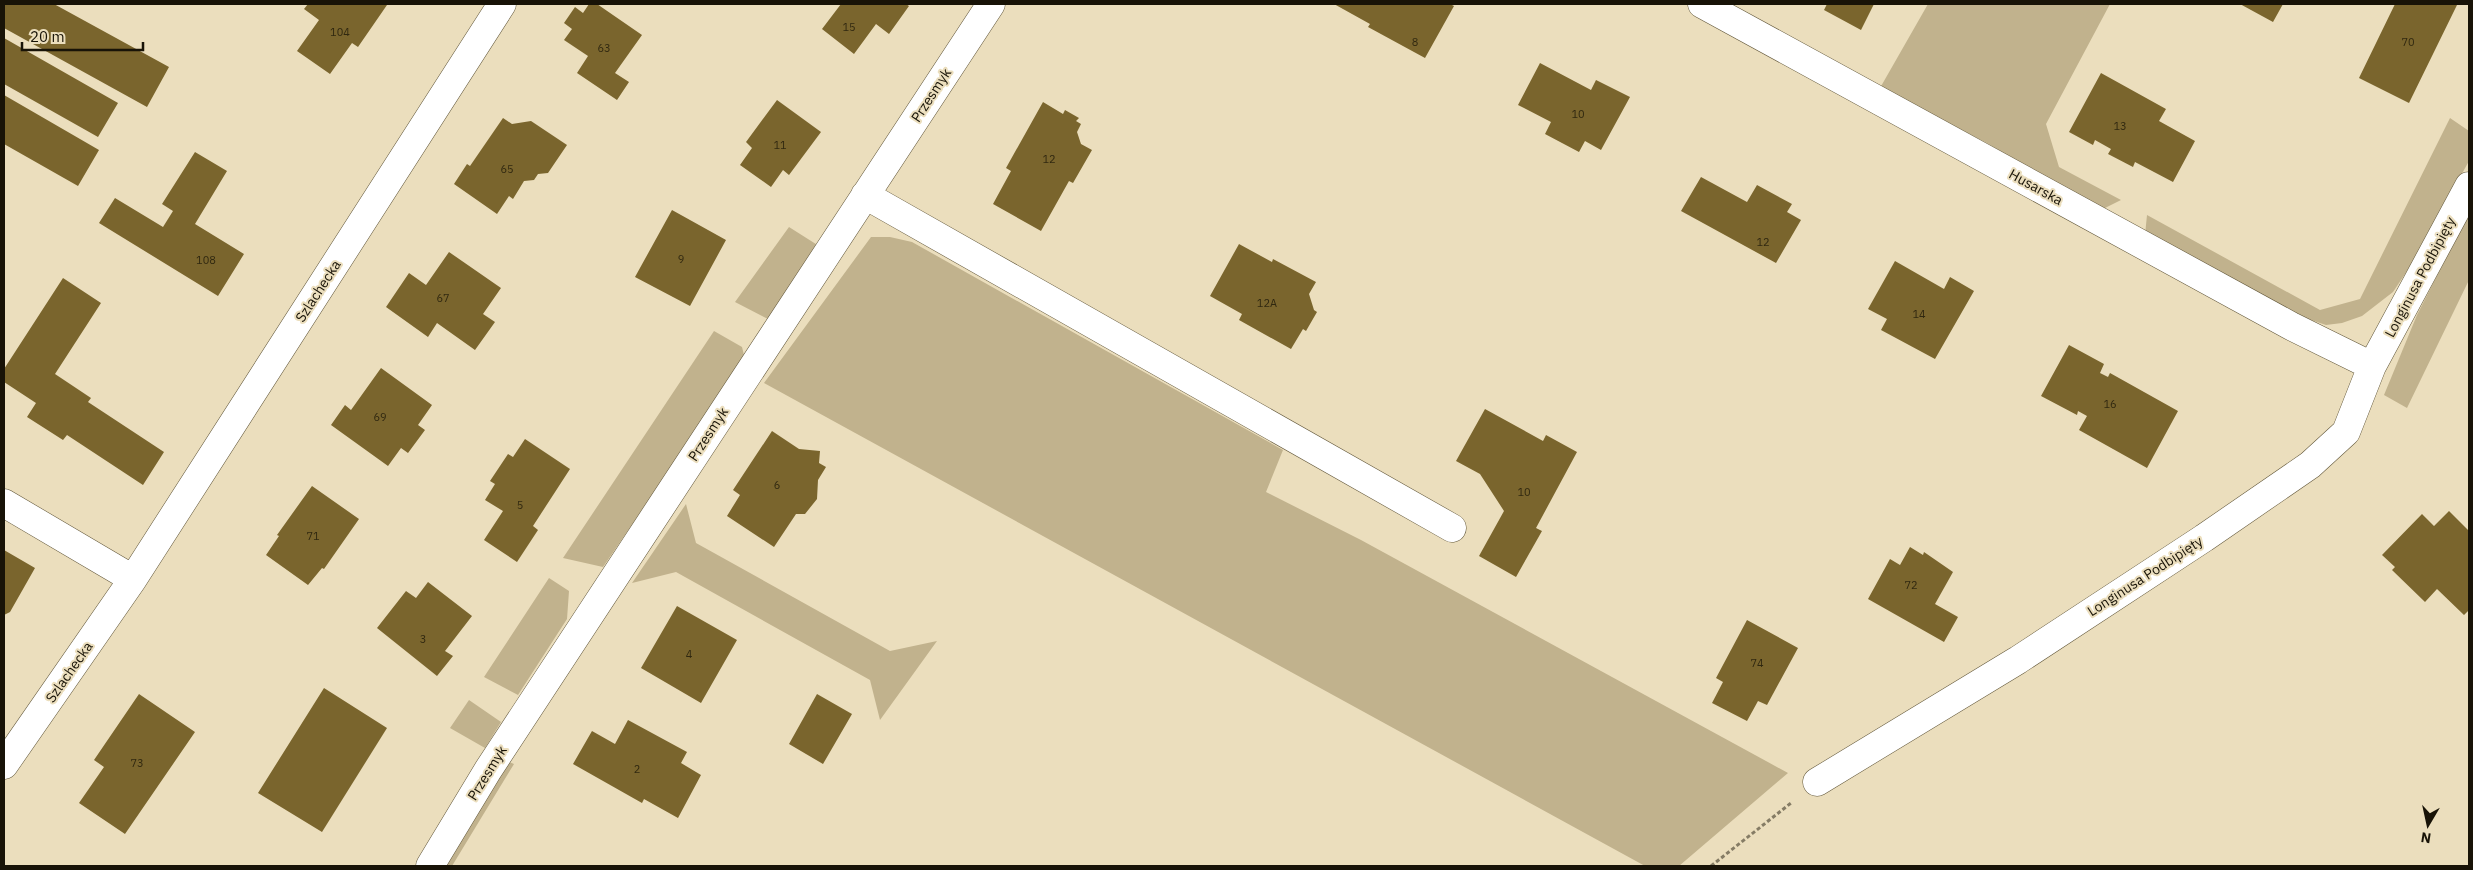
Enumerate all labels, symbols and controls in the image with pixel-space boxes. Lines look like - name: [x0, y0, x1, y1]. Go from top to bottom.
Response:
- scale bar: [22, 20, 144, 52]
- house number: 15: [842, 20, 856, 34]
- house number: 104: [330, 25, 350, 39]
- text: 20 m: [30, 27, 65, 46]
- house number: 8: [1412, 35, 1418, 49]
- house number: 70: [2401, 35, 2415, 49]
- house number: 63: [597, 41, 611, 55]
- street label: Przesmyk: [907, 64, 955, 125]
- house number: 10: [1571, 107, 1585, 121]
- house number: 13: [2113, 119, 2127, 133]
- house number: 11: [773, 138, 787, 152]
- house number: 12: [1042, 152, 1056, 166]
- house number: 65: [500, 162, 514, 176]
- street label: Husarska: [2006, 165, 2067, 209]
- street label: Longinusa Podbipięty: [2381, 214, 2459, 340]
- house number: 12: [1756, 235, 1770, 249]
- house number: 9: [678, 252, 684, 266]
- house number: 108: [196, 253, 216, 267]
- street label: Szlachecka: [291, 256, 345, 325]
- house number: 67: [436, 291, 450, 305]
- house number: 12A: [1257, 296, 1277, 310]
- house number: 14: [1912, 307, 1926, 321]
- house number: 16: [2103, 397, 2117, 411]
- street label: Przesmyk: [684, 403, 732, 464]
- house number: 69: [373, 410, 387, 424]
- house number: 6: [774, 478, 780, 492]
- house number: 10: [1517, 485, 1531, 499]
- house number: 5: [517, 498, 523, 512]
- house number: 71: [306, 529, 320, 543]
- street label: Longinusa Podbipięty: [2084, 532, 2206, 620]
- house number: 72: [1904, 578, 1918, 592]
- house number: 3: [420, 632, 426, 646]
- street label: Szlachecka: [41, 638, 97, 706]
- house number: 4: [686, 647, 693, 661]
- house number: 74: [1750, 656, 1764, 670]
- street label: Przesmyk: [463, 742, 511, 804]
- house number: 73: [130, 756, 144, 770]
- house number: 2: [634, 762, 640, 776]
- north arrow: [2403, 800, 2453, 850]
- text: N: [2420, 828, 2432, 848]

